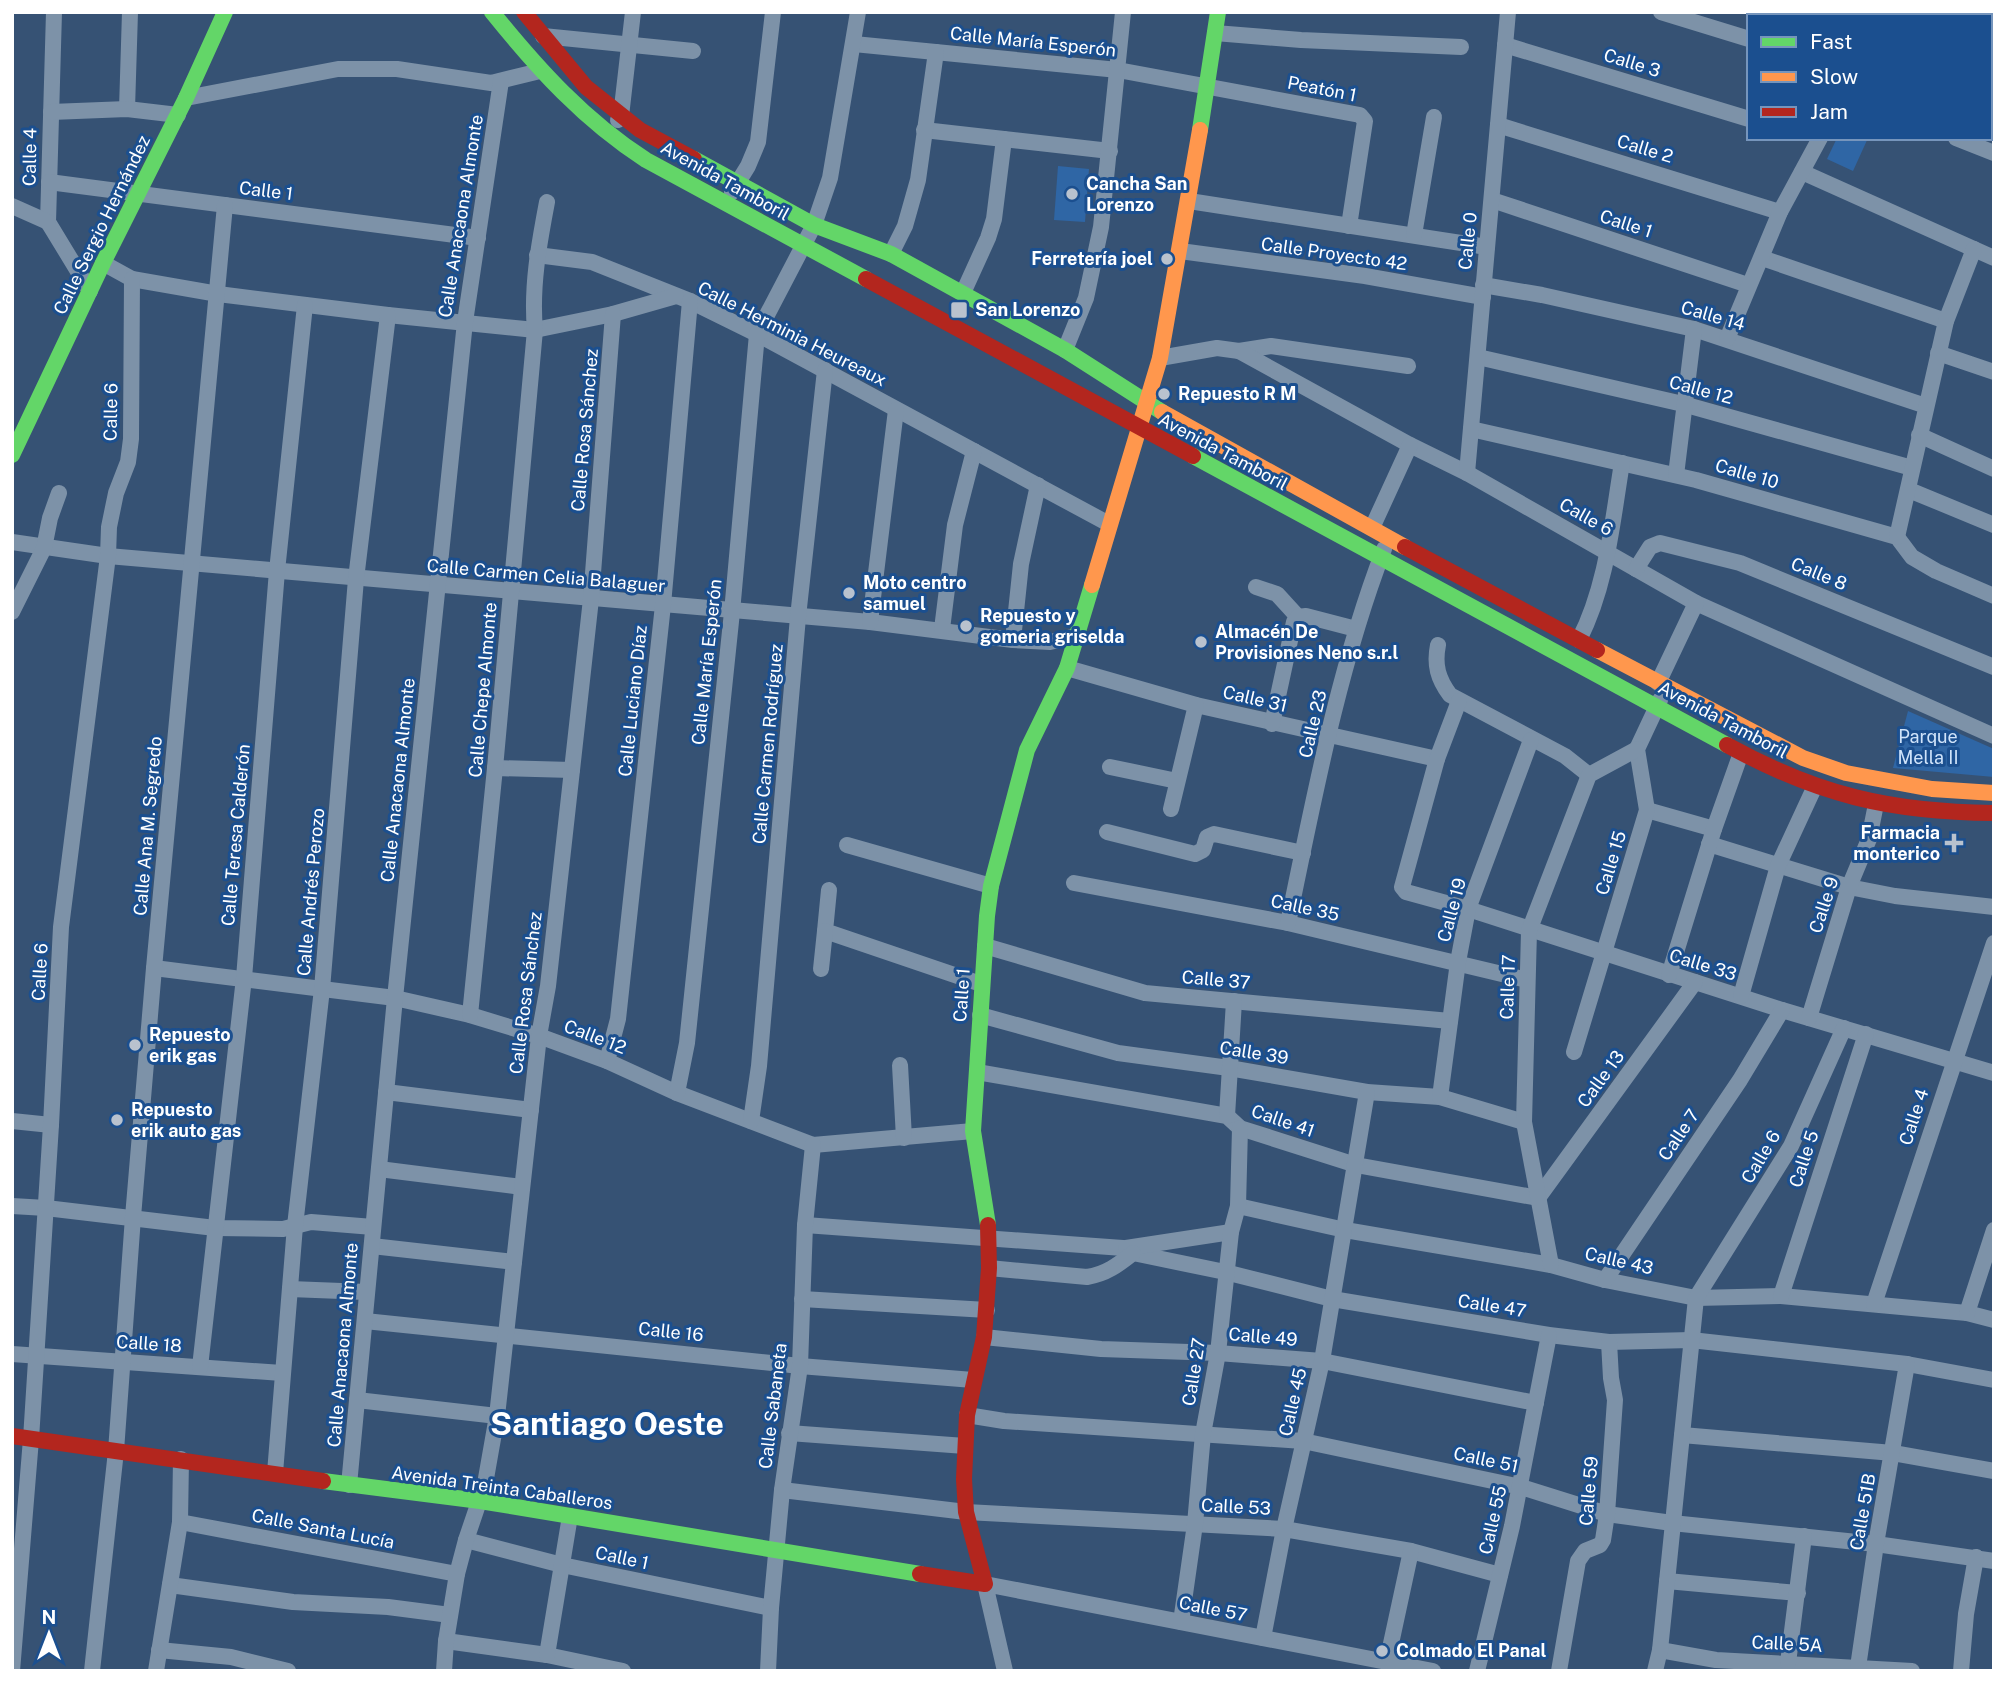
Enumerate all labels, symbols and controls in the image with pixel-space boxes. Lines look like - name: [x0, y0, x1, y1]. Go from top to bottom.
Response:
- legend: [1747, 14, 1992, 140]
- street label: Calle María Esperón: [949, 22, 1117, 61]
- text: Fast: [1810, 29, 1852, 54]
- street label: Calle 3: [1601, 44, 1663, 81]
- text: Slow: [1810, 64, 1858, 89]
- street label: Peatón 1: [1286, 72, 1358, 105]
- text: Jam: [1810, 99, 1848, 124]
- street label: Calle Anacaona Almonte: [434, 113, 487, 319]
- street label: Calle 4: [18, 128, 41, 186]
- street label: Calle 2: [1615, 130, 1676, 167]
- street label: Calle Sergio Hernández: [49, 132, 154, 318]
- street label: Avenida Tamboril: [657, 137, 793, 225]
- place label: Cancha San Lorenzo: [1086, 173, 1187, 215]
- street label: Calle 1: [238, 177, 294, 204]
- marker: Cancha San Lorenzo: [1064, 186, 1080, 202]
- street label: Calle 1: [1597, 205, 1655, 242]
- street label: Calle 0: [1454, 211, 1481, 271]
- street label: Calle Proyecto 42: [1260, 233, 1409, 274]
- place label: Ferretería joel: [1031, 248, 1153, 269]
- marker: Ferretería joel: [1159, 251, 1175, 267]
- street label: Calle Herminia Heureaux: [694, 277, 890, 390]
- street label: Calle 14: [1679, 296, 1748, 335]
- place label: San Lorenzo: [975, 299, 1080, 320]
- marker: San Lorenzo: [949, 300, 969, 320]
- street label: Calle Rosa Sánchez: [567, 348, 602, 512]
- street label: Calle 12: [1667, 371, 1735, 408]
- street label: Calle 6: [99, 383, 122, 441]
- place label: Repuesto R M: [1178, 383, 1297, 404]
- marker: Repuesto R M: [1156, 386, 1172, 402]
- street label: Avenida Tamboril: [1155, 409, 1292, 495]
- street label: Calle 10: [1713, 454, 1781, 493]
- street label: Calle 6: [1556, 493, 1617, 540]
- street label: Calle 8: [1788, 553, 1850, 594]
- street label: Calle Carmen Celia Balaguer: [426, 555, 666, 596]
- place label: Moto centro samuel: [863, 572, 967, 614]
- street label: Calle María Esperón: [687, 578, 726, 746]
- marker: Moto centro samuel: [841, 585, 857, 601]
- street label: Calle Chepe Almonte: [464, 601, 501, 778]
- place label: Repuesto y gomeria griselda: [980, 605, 1124, 647]
- marker: Repuesto y gomeria griselda: [958, 618, 974, 634]
- place label: Almacén De Provisiones Neno s.r.l: [1215, 621, 1398, 663]
- street label: Calle Luciano Díaz: [614, 624, 651, 778]
- marker: Almacén De Provisiones Neno s.r.l: [1193, 634, 1209, 650]
- street label: Calle Carmen Rodríguez: [748, 643, 787, 845]
- street label: Calle Anacaona Almonte: [376, 677, 419, 883]
- street label: Avenida Tamboril: [1655, 677, 1792, 763]
- street label: Calle 31: [1221, 681, 1289, 716]
- street label: Calle 23: [1295, 688, 1330, 760]
- park label: Parque Mella II: [1897, 726, 1959, 768]
- street label: Calle Ana M. Segredo: [129, 735, 166, 917]
- street label: Calle Teresa Calderón: [217, 743, 254, 927]
- street label: Calle Andrés Perozo: [293, 807, 328, 977]
- place label: Farmacia monterico: [1853, 822, 1940, 864]
- street label: Calle 15: [1591, 828, 1630, 897]
- marker: Farmacia monterico: [1946, 835, 1962, 851]
- street label: Calle 9: [1805, 874, 1842, 936]
- street label: Calle 19: [1433, 876, 1470, 944]
- street label: Calle 35: [1269, 890, 1341, 925]
- street label: Calle Rosa Sánchez: [505, 911, 546, 1075]
- street label: Calle 6: [27, 942, 52, 1002]
- street label: Calle 33: [1667, 944, 1739, 985]
- street label: Calle 17: [1496, 954, 1519, 1020]
- street label: Calle 37: [1181, 966, 1251, 993]
- street label: Calle 1: [949, 967, 974, 1023]
- street label: Calle 12: [561, 1015, 629, 1058]
- place label: Repuesto erik gas: [149, 1024, 230, 1066]
- marker: Repuesto erik gas: [127, 1037, 143, 1053]
- street label: Calle 39: [1218, 1037, 1290, 1068]
- street label: Calle 13: [1573, 1046, 1628, 1111]
- street label: Calle 4: [1895, 1086, 1933, 1148]
- place label: Repuesto erik auto gas: [131, 1099, 241, 1141]
- street label: Calle 41: [1249, 1100, 1318, 1141]
- street label: Calle 7: [1654, 1105, 1703, 1164]
- marker: Repuesto erik auto gas: [109, 1112, 125, 1128]
- street label: Calle 6: [1737, 1126, 1785, 1187]
- street label: Calle 5: [1785, 1128, 1823, 1190]
- street label: Calle Anacaona Almonte: [323, 1242, 362, 1448]
- street label: Calle 43: [1583, 1242, 1655, 1279]
- street label: Calle 47: [1456, 1290, 1528, 1321]
- street label: Calle 16: [637, 1318, 705, 1345]
- street label: Calle 49: [1228, 1323, 1299, 1350]
- street label: Calle 18: [115, 1331, 183, 1356]
- street label: Calle 27: [1178, 1336, 1209, 1407]
- street label: Calle Sabaneta: [754, 1342, 791, 1470]
- street label: Calle 45: [1274, 1366, 1311, 1438]
- district label: Santiago Oeste: [490, 1405, 724, 1442]
- street label: Calle 51: [1452, 1442, 1520, 1477]
- street label: Calle 59: [1575, 1455, 1602, 1527]
- street label: Avenida Treinta Caballeros: [390, 1462, 614, 1513]
- street label: Calle 51B: [1845, 1472, 1880, 1552]
- street label: Calle 55: [1474, 1483, 1511, 1556]
- street label: Calle 53: [1201, 1494, 1271, 1519]
- street label: Calle Santa Lucía: [250, 1504, 396, 1553]
- street label: Calle 1: [593, 1542, 651, 1573]
- street label: Calle 57: [1177, 1592, 1249, 1625]
- north arrow: [14, 1599, 84, 1669]
- text: N: [42, 1606, 56, 1628]
- street label: Calle 5A: [1751, 1631, 1823, 1656]
- place label: Colmado El Panal: [1396, 1640, 1547, 1661]
- marker: Colmado El Panal: [1374, 1643, 1390, 1659]

